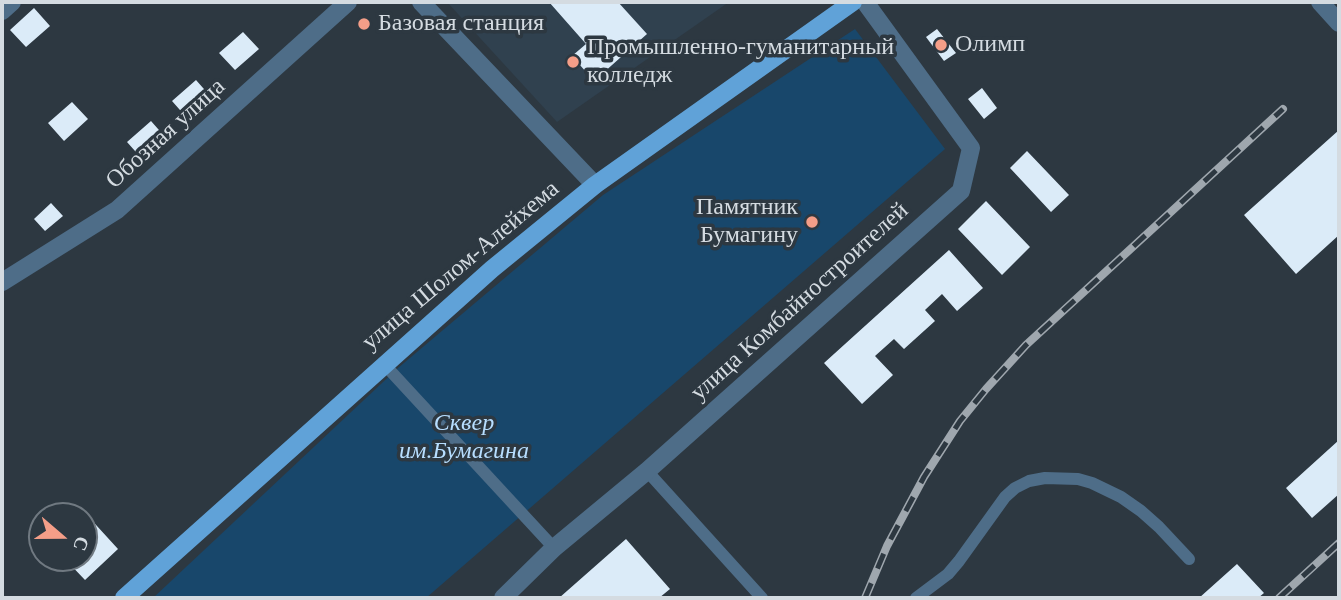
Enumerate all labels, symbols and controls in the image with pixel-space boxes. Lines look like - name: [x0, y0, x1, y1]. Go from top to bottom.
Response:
- place label: Базовая станция: [378, 10, 544, 38]
- marker: Базовая станция: [356, 16, 372, 32]
- place label: Олимп: [955, 31, 1025, 59]
- place label: Промышленно-гуманитарный колледж: [587, 34, 894, 90]
- marker: Олимп: [933, 37, 949, 53]
- marker: Промышленно-гуманитарный колледж: [565, 54, 581, 70]
- street label: Обозная улица: [100, 73, 232, 195]
- street label: улица Шолом-Алейхема: [357, 175, 565, 357]
- place label: Памятник Бумагину: [696, 194, 798, 250]
- street label: улица Комбайностроителей: [685, 197, 915, 407]
- marker: Памятник Бумагину: [804, 214, 820, 230]
- park label: Сквер им.Бумагина: [399, 410, 529, 466]
- north arrow: [28, 502, 98, 572]
- text: С: [69, 534, 94, 554]

